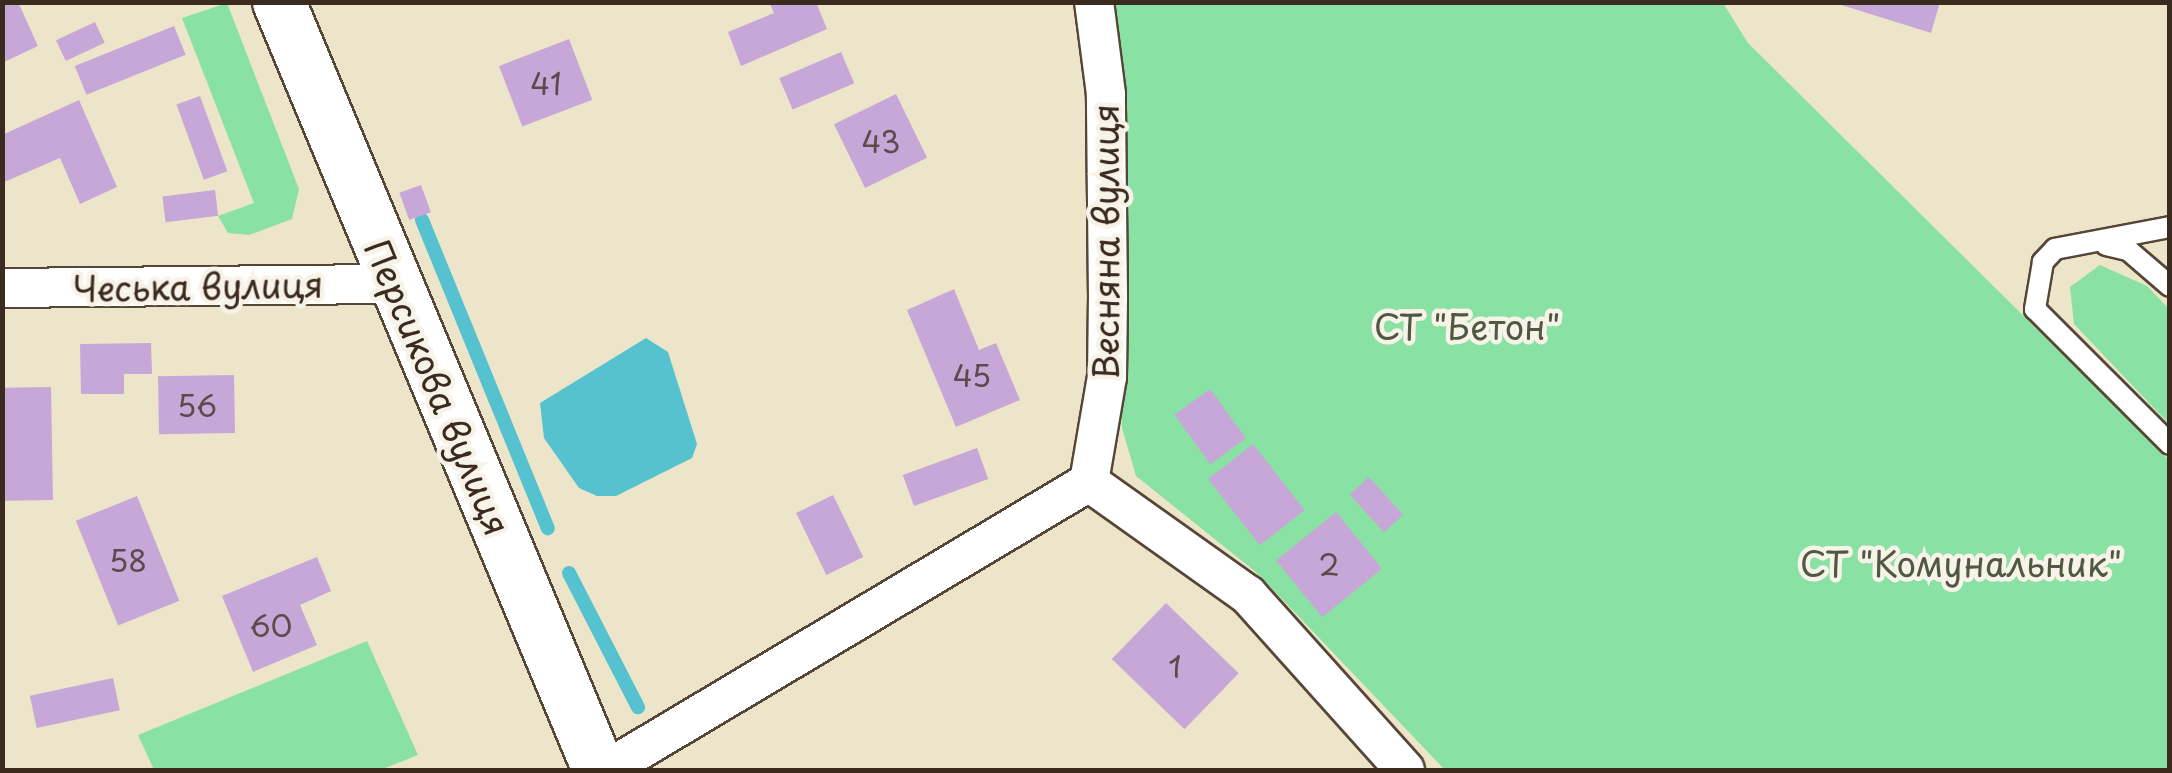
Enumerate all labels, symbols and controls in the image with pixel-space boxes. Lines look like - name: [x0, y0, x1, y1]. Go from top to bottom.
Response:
- house number: 41: [530, 65, 562, 101]
- street label: Весняна вулиця: [1084, 103, 1126, 381]
- house number: 43: [862, 123, 900, 159]
- street label: Персикова вулиця: [356, 232, 520, 542]
- street label: Чеська вулиця: [72, 263, 324, 309]
- park label: СТ "Бетон": [1373, 305, 1561, 347]
- house number: 45: [953, 357, 991, 393]
- house number: 56: [177, 387, 217, 423]
- house number: 58: [109, 542, 147, 578]
- park label: СТ "Комунальник": [1799, 542, 2123, 584]
- house number: 2: [1318, 546, 1340, 582]
- house number: 60: [250, 607, 292, 643]
- house number: 1: [1168, 648, 1182, 684]

